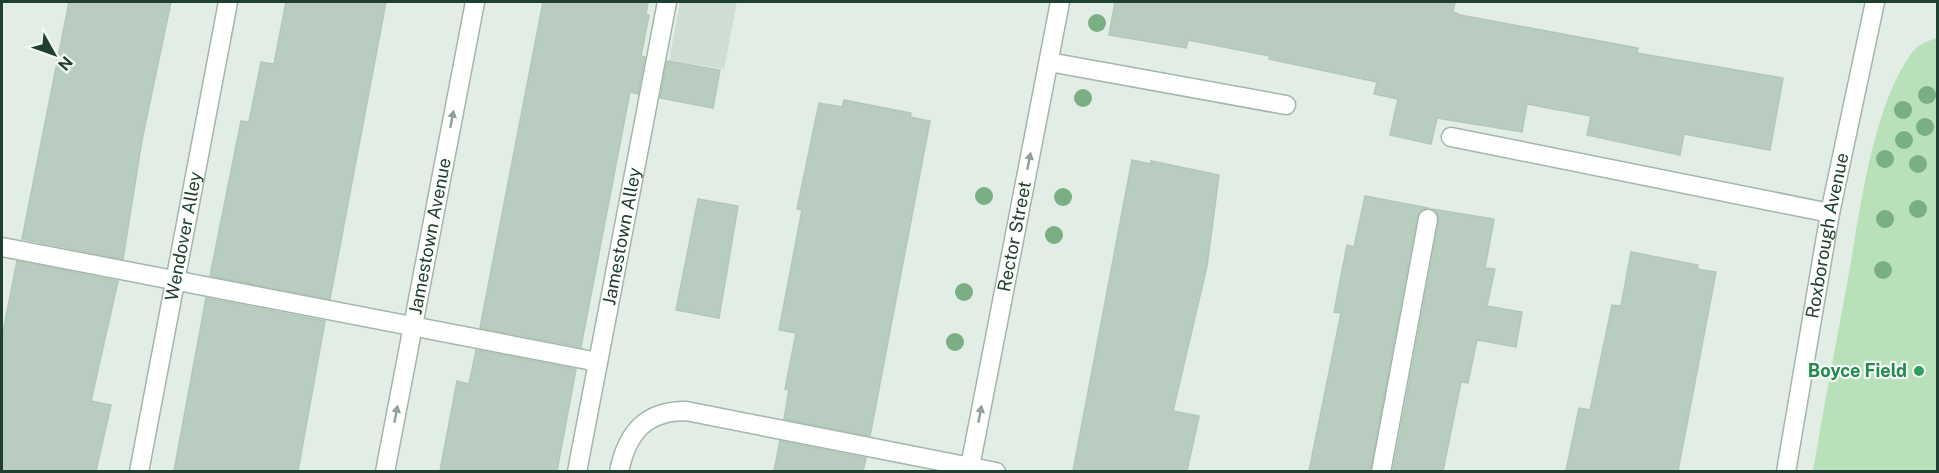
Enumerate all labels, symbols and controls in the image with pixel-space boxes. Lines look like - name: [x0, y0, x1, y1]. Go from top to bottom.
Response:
- north arrow: [24, 24, 84, 84]
- text: N: [54, 52, 76, 74]
- one-way arrow: [448, 110, 457, 129]
- one-way arrow: [1025, 151, 1034, 170]
- street label: Roxborough Avenue: [1801, 151, 1853, 320]
- street label: Jamestown Avenue: [404, 156, 455, 316]
- street label: Jamestown Alley: [598, 165, 645, 307]
- street label: Wendover Alley: [161, 169, 206, 302]
- street label: Rector Street: [993, 179, 1035, 293]
- place label: Boyce Field: [1808, 360, 1907, 381]
- marker: Boyce Field: [1912, 364, 1926, 378]
- one-way arrow: [392, 404, 401, 423]
- one-way arrow: [976, 404, 985, 423]

